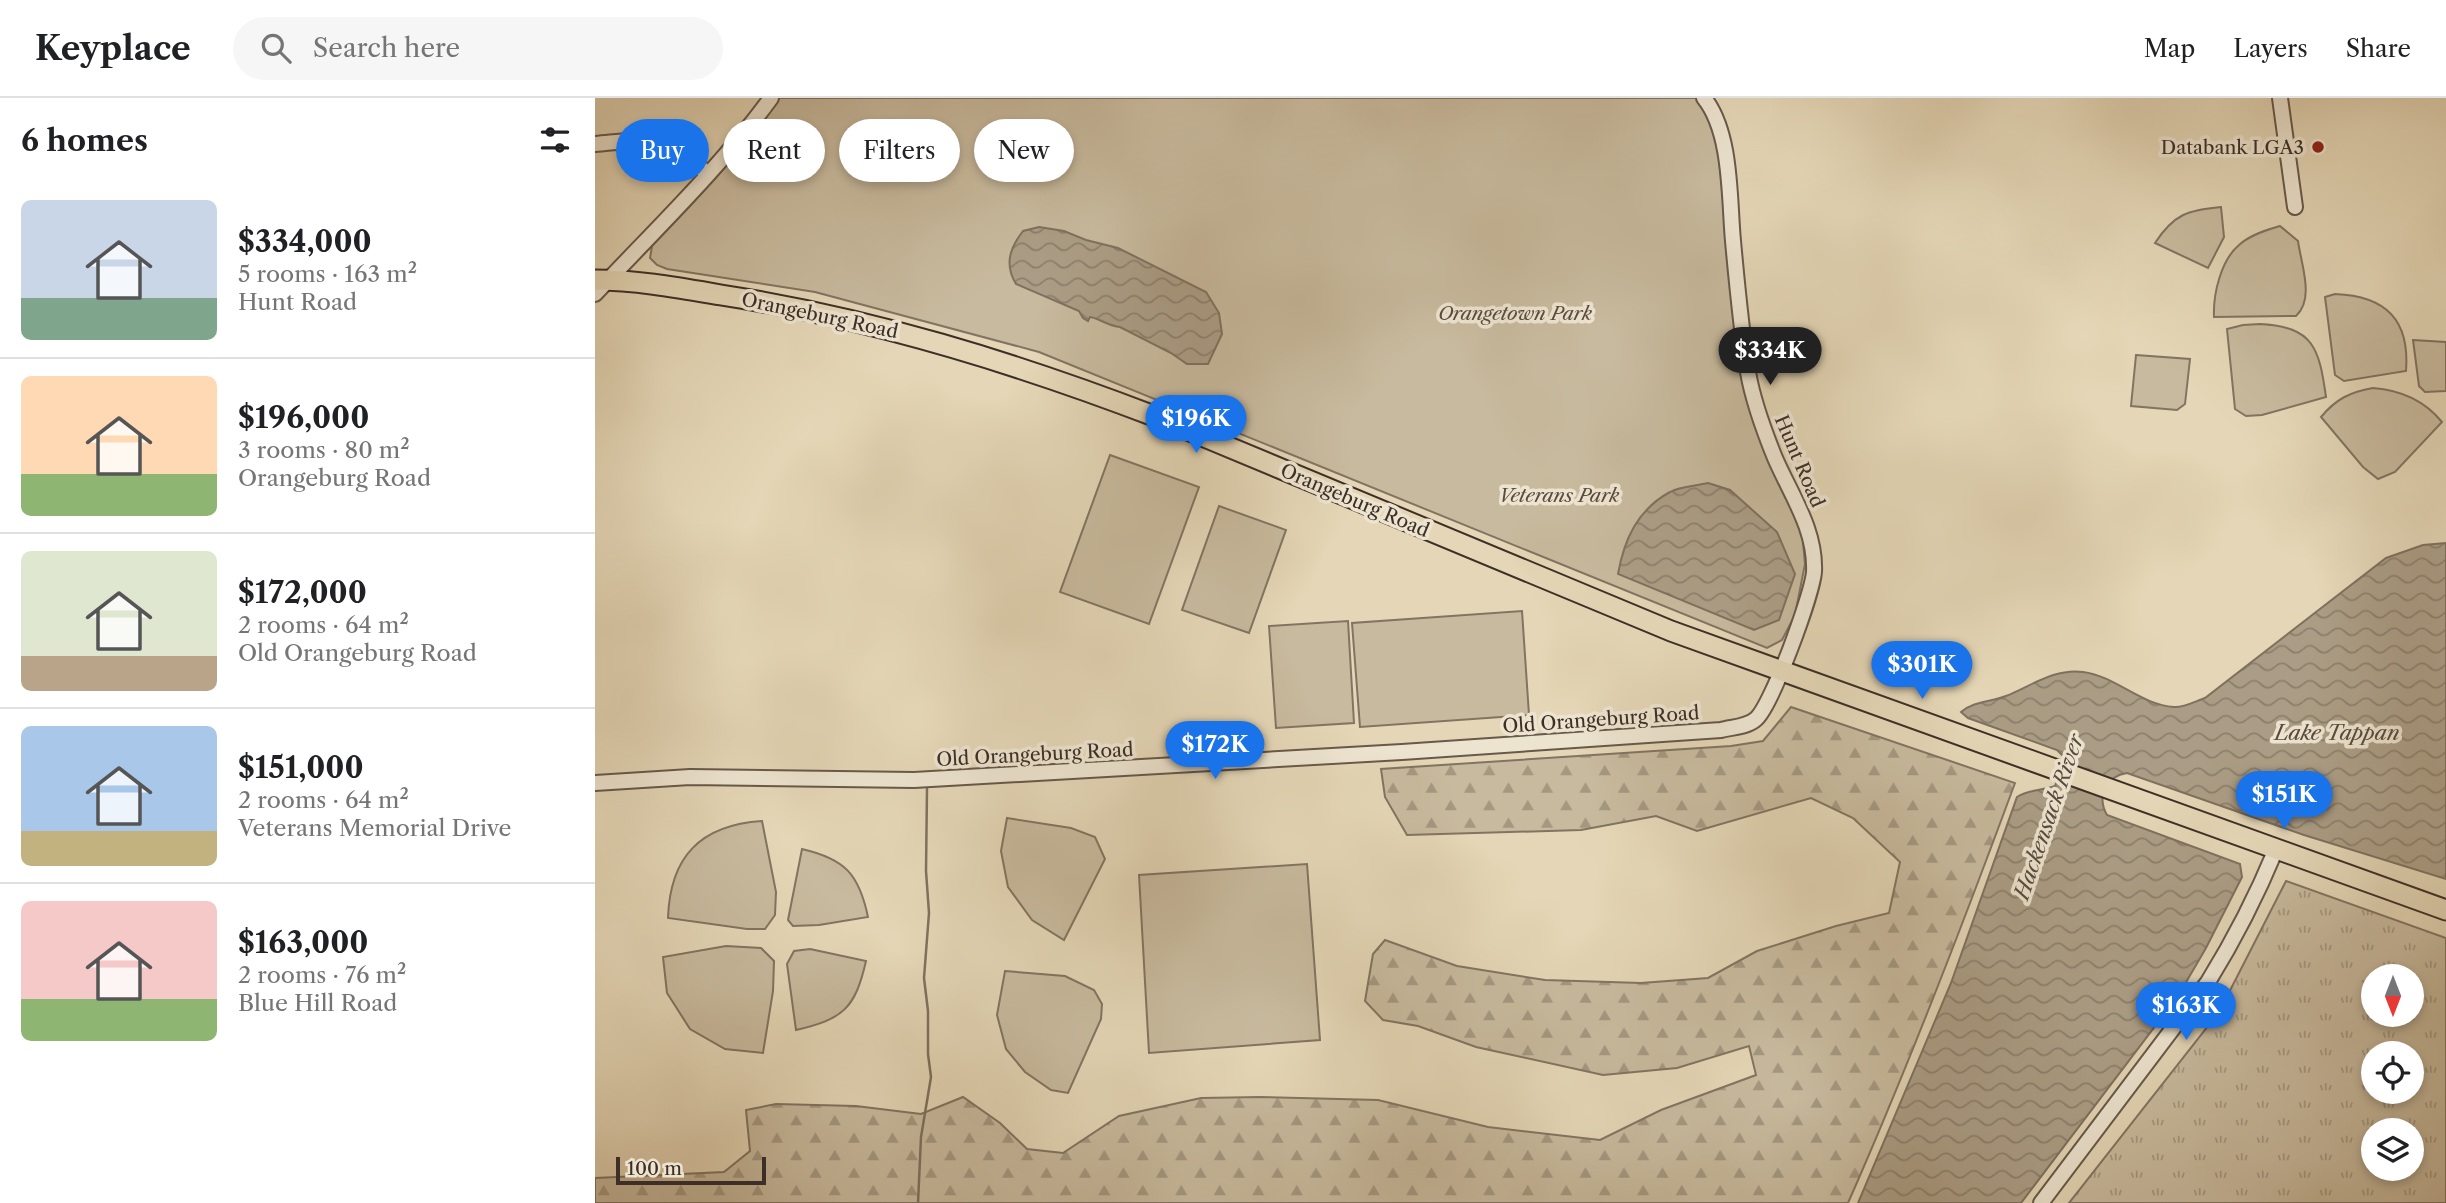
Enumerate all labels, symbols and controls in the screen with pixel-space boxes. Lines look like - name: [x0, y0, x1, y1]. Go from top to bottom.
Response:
- search box: [233, 17, 723, 80]
- text: Keyplace: [35, 28, 191, 69]
- icon: search: [257, 29, 295, 67]
- text: Search here: [313, 32, 460, 64]
- text: Map: [2144, 34, 2195, 63]
- text: Layers: [2233, 34, 2308, 63]
- text: Share: [2346, 34, 2411, 63]
- chip: Buy: [616, 119, 709, 182]
- chip: Rent: [723, 119, 825, 182]
- chip: Filters: [839, 119, 960, 182]
- chip: New: [974, 119, 1074, 182]
- icon: filters: [536, 121, 574, 159]
- text: 6 homes: [21, 122, 148, 159]
- place label: Databank LGA3: [2161, 136, 2304, 159]
- marker: Databank LGA3: [2310, 139, 2326, 155]
- text: $334,000: [238, 223, 372, 260]
- icon: home: [77, 228, 161, 312]
- text: 5 rooms · 163 m²: [238, 260, 417, 288]
- text: Hunt Road: [238, 288, 357, 316]
- street label: Orangeburg Road: [740, 288, 901, 343]
- park label: Orangetown Park: [1438, 302, 1592, 325]
- pin: $334K: [1721, 328, 1819, 387]
- text: $334K: [1735, 336, 1805, 364]
- pin: $196K: [1147, 396, 1245, 455]
- text: $196,000: [238, 399, 369, 436]
- icon: home: [77, 404, 161, 488]
- text: $196K: [1161, 404, 1231, 432]
- street label: Hunt Road: [1770, 411, 1830, 511]
- text: 3 rooms · 80 m²: [238, 436, 410, 464]
- street label: Orangeburg Road: [1277, 459, 1433, 542]
- text: Orangeburg Road: [238, 464, 431, 492]
- park label: Veterans Park: [1499, 484, 1619, 507]
- text: $172,000: [238, 574, 367, 611]
- icon: home: [77, 579, 161, 663]
- text: 2 rooms · 64 m²: [238, 611, 409, 639]
- text: Old Orangeburg Road: [238, 639, 477, 667]
- pin: $301K: [1873, 642, 1971, 701]
- text: $301K: [1887, 650, 1957, 678]
- street label: Old Orangeburg Road: [1502, 701, 1701, 738]
- water label: Lake Tappan: [2272, 720, 2400, 745]
- pin: $172K: [1166, 722, 1264, 781]
- text: $172K: [1181, 730, 1249, 758]
- water label: Hackensack River: [2008, 730, 2089, 905]
- street label: Old Orangeburg Road: [936, 738, 1135, 771]
- text: $151,000: [238, 749, 364, 786]
- icon: home: [77, 754, 161, 838]
- pin: $151K: [2235, 772, 2333, 831]
- text: $151K: [2252, 780, 2316, 808]
- text: 2 rooms · 64 m²: [238, 786, 409, 814]
- text: Veterans Memorial Drive: [238, 814, 511, 842]
- text: $163,000: [238, 924, 368, 961]
- icon: home: [77, 929, 161, 1013]
- text: 2 rooms · 76 m²: [238, 961, 406, 989]
- north arrow: [2361, 964, 2424, 1027]
- map controls: [2361, 964, 2424, 1181]
- pin: $163K: [2137, 982, 2235, 1042]
- text: Blue Hill Road: [238, 989, 397, 1017]
- text: $163K: [2152, 991, 2220, 1019]
- button: locate: [2361, 1041, 2424, 1104]
- button: layers: [2361, 1118, 2424, 1181]
- scale bar: [616, 1154, 767, 1186]
- text: 100 m: [627, 1157, 682, 1180]

